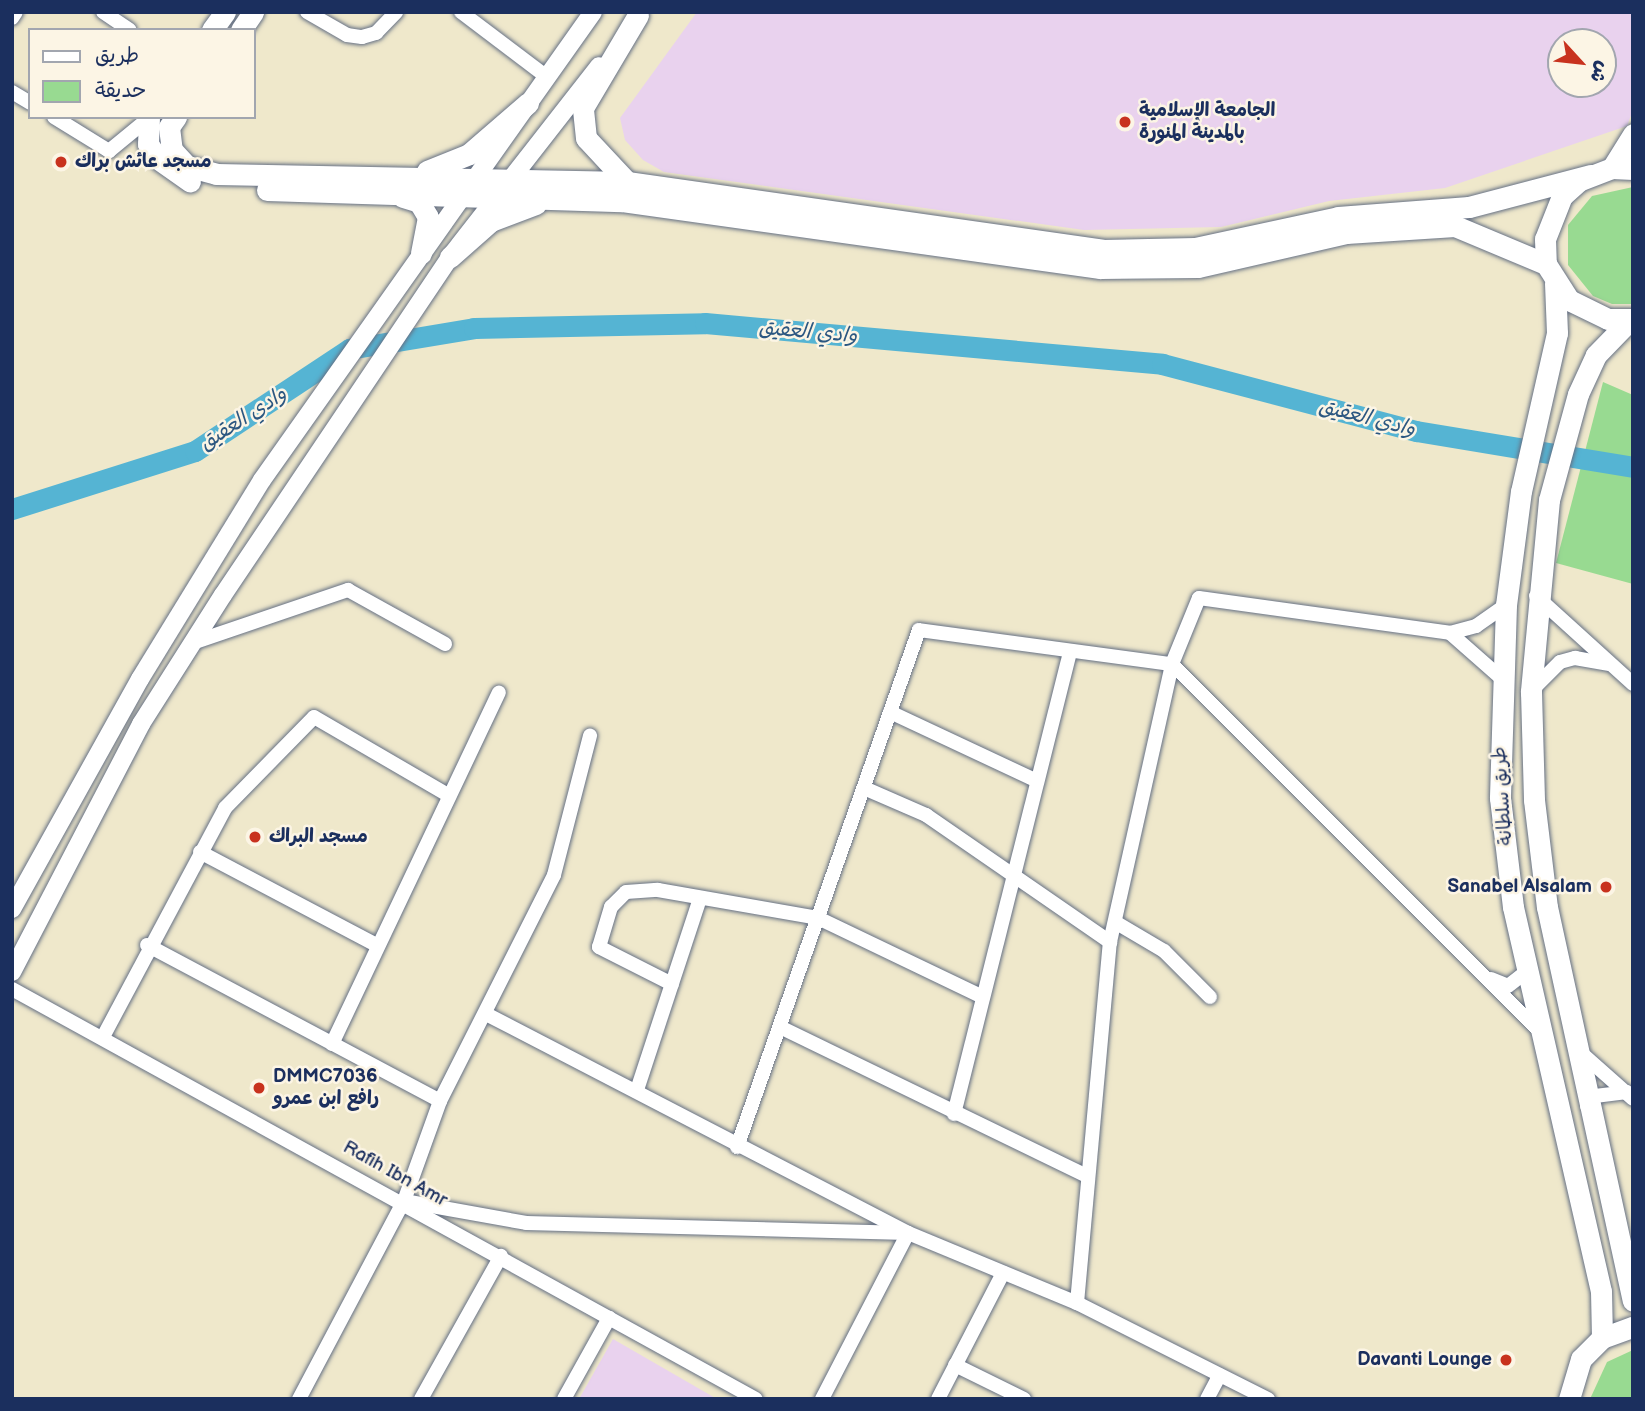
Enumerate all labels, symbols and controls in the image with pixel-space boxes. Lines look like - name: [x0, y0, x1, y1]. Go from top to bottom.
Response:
- legend: [28, 28, 256, 119]
- north arrow: [1547, 28, 1617, 98]
- text: طريق: [95, 43, 139, 68]
- text: ش: [1584, 57, 1614, 86]
- text: حديقة: [95, 78, 146, 103]
- place label: الجامعة الإسلامية بالمدينة المنورة: [1139, 100, 1275, 144]
- marker: الجامعة الإسلامية بالمدينة المنورة: [1117, 114, 1133, 130]
- place label: مسجد عائش براك: [75, 151, 211, 173]
- marker: مسجد عائش براك: [53, 154, 69, 170]
- water label: وادي العقيق: [758, 315, 858, 349]
- water label: وادي العقيق: [195, 382, 291, 456]
- water label: وادي العقيق: [1316, 394, 1418, 442]
- street label: طريق سلطانة: [1488, 746, 1518, 846]
- place label: مسجد البراك: [269, 826, 368, 848]
- marker: مسجد البراك: [247, 829, 263, 845]
- place label: Sanabel Alsalam: [1448, 876, 1592, 898]
- marker: Sanabel Alsalam: [1598, 879, 1614, 895]
- place label: DMMC7036 رافع ابن عمرو: [273, 1066, 379, 1110]
- marker: DMMC7036 رافع ابن عمرو: [251, 1080, 267, 1096]
- street label: Rafih Ibn Amr: [339, 1136, 451, 1212]
- place label: Davanti Lounge: [1357, 1349, 1492, 1371]
- marker: Davanti Lounge: [1498, 1352, 1514, 1368]

